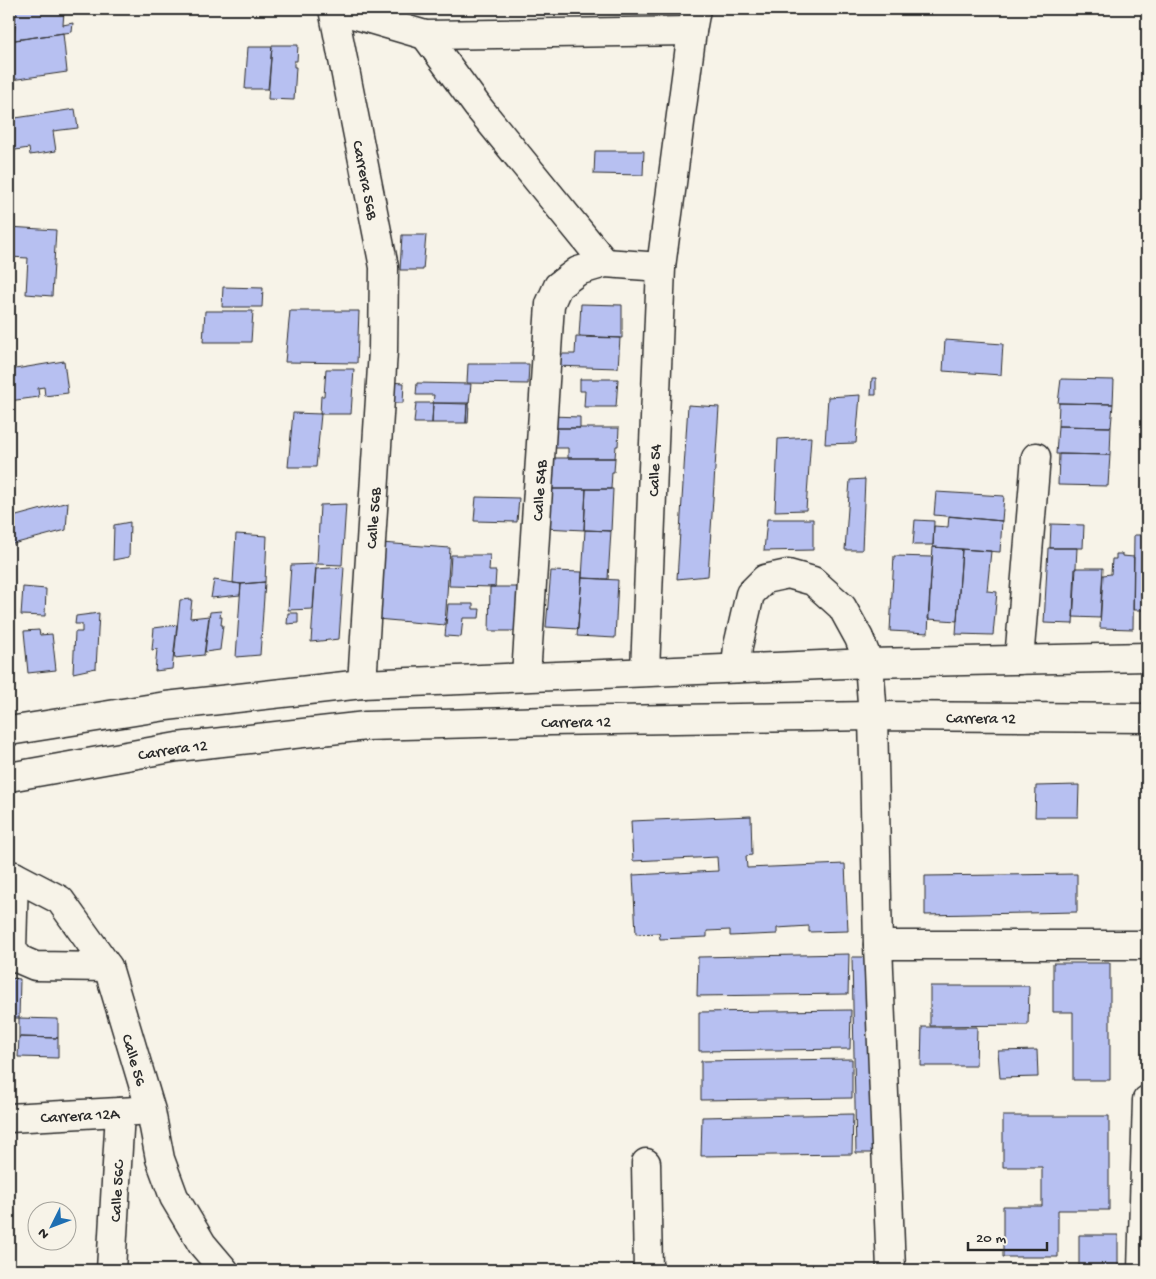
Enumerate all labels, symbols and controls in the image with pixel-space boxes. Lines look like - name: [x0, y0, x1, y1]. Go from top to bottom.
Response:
- street label: Carrera 56B: [346, 139, 381, 222]
- street label: Calle 54: [646, 443, 667, 497]
- street label: Calle 54B: [530, 459, 553, 522]
- street label: Calle 56B: [364, 486, 387, 550]
- street label: Carrera 12: [946, 711, 1016, 730]
- street label: Carrera 12: [541, 714, 611, 734]
- street label: Carrera 12: [137, 738, 209, 767]
- street label: Calle 56: [116, 1032, 149, 1090]
- street label: Carrera 12A: [40, 1106, 122, 1129]
- street label: Calle 56C: [108, 1159, 130, 1223]
- north arrow: [28, 1202, 78, 1252]
- scale bar: [968, 1219, 1047, 1251]
- text: N: [35, 1224, 54, 1242]
- text: 20 m: [976, 1230, 1006, 1248]

